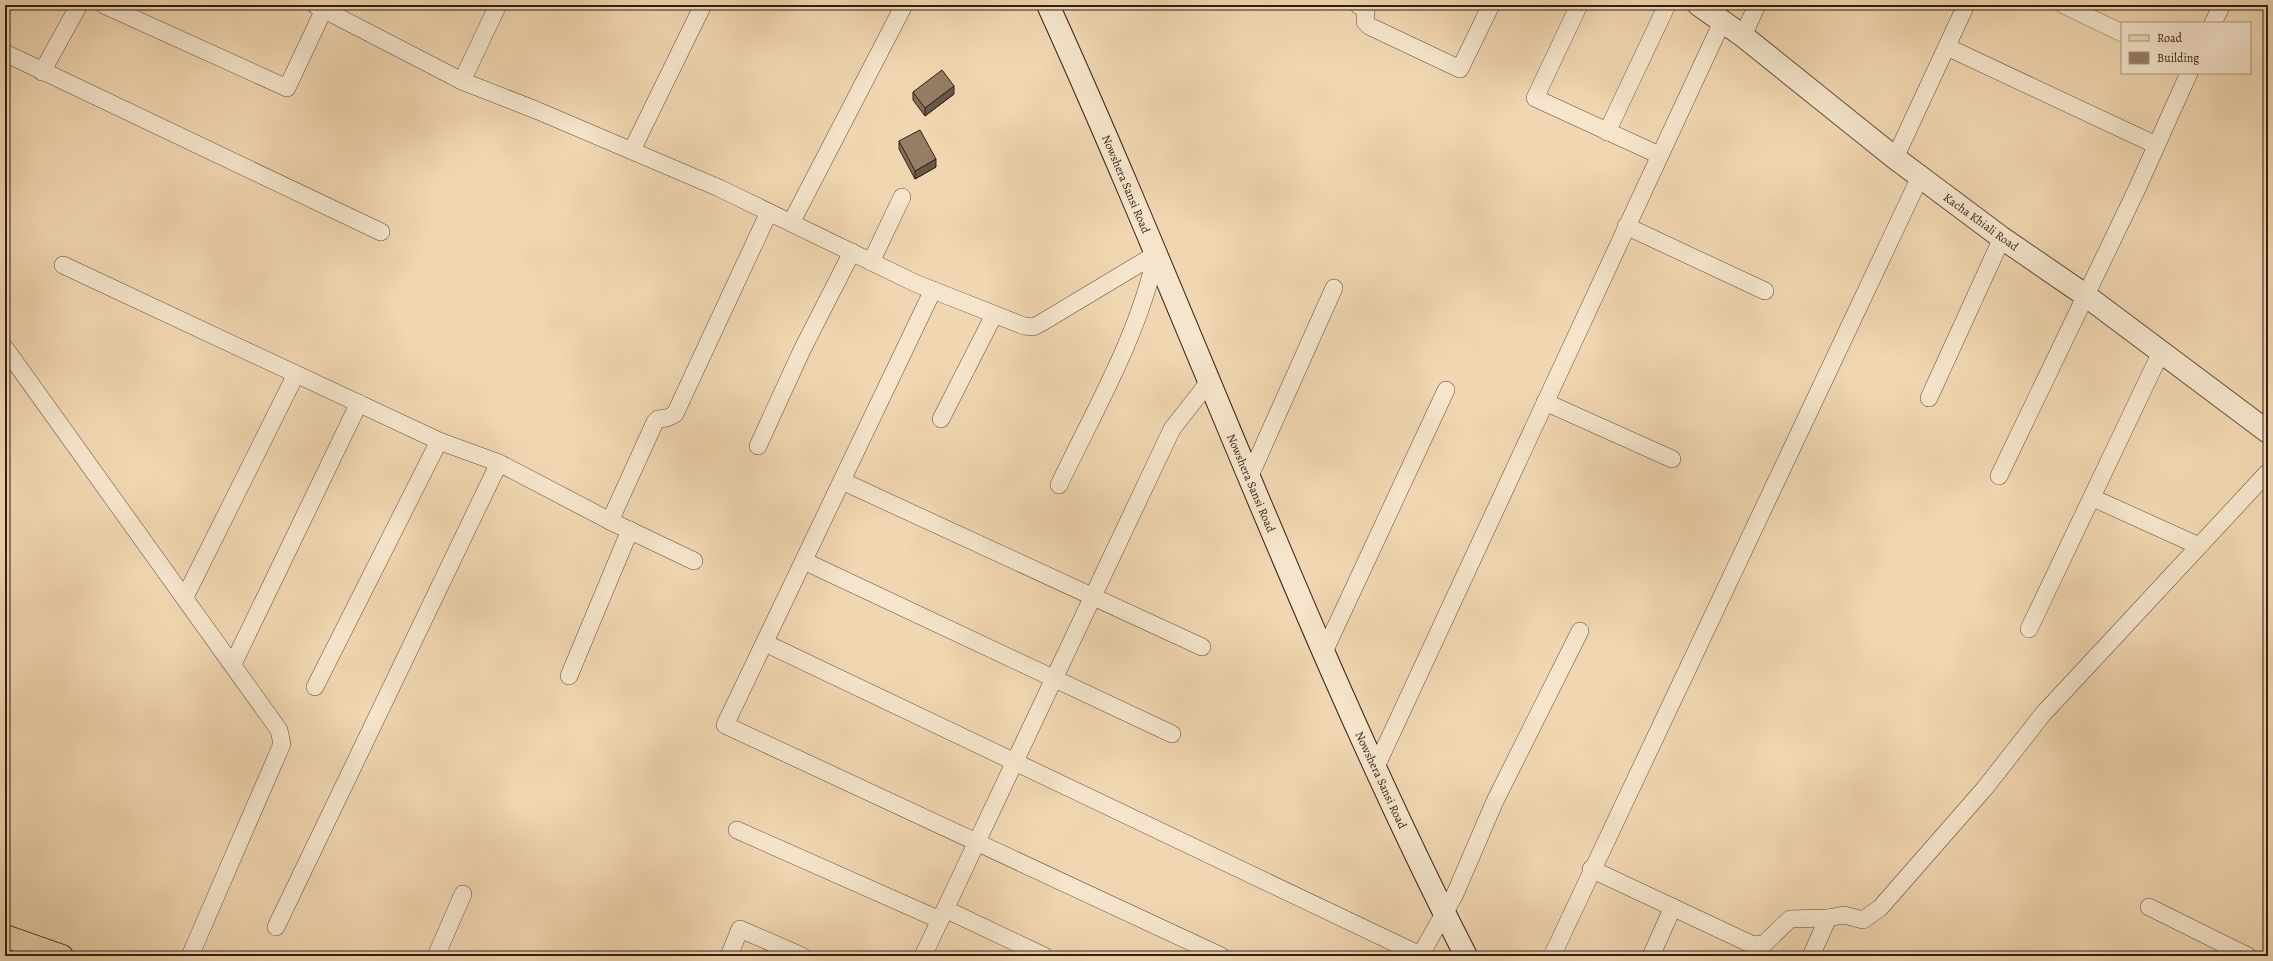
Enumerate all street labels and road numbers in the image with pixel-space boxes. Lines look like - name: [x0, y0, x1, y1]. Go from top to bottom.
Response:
- street label: Nowshera Sansi Road: [1098, 132, 1154, 236]
- street label: Kacha Khiali Road: [1940, 189, 2022, 255]
- street label: Nowshera Sansi Road: [1223, 431, 1279, 535]
- street label: Nowshera Sansi Road: [1351, 729, 1411, 832]

